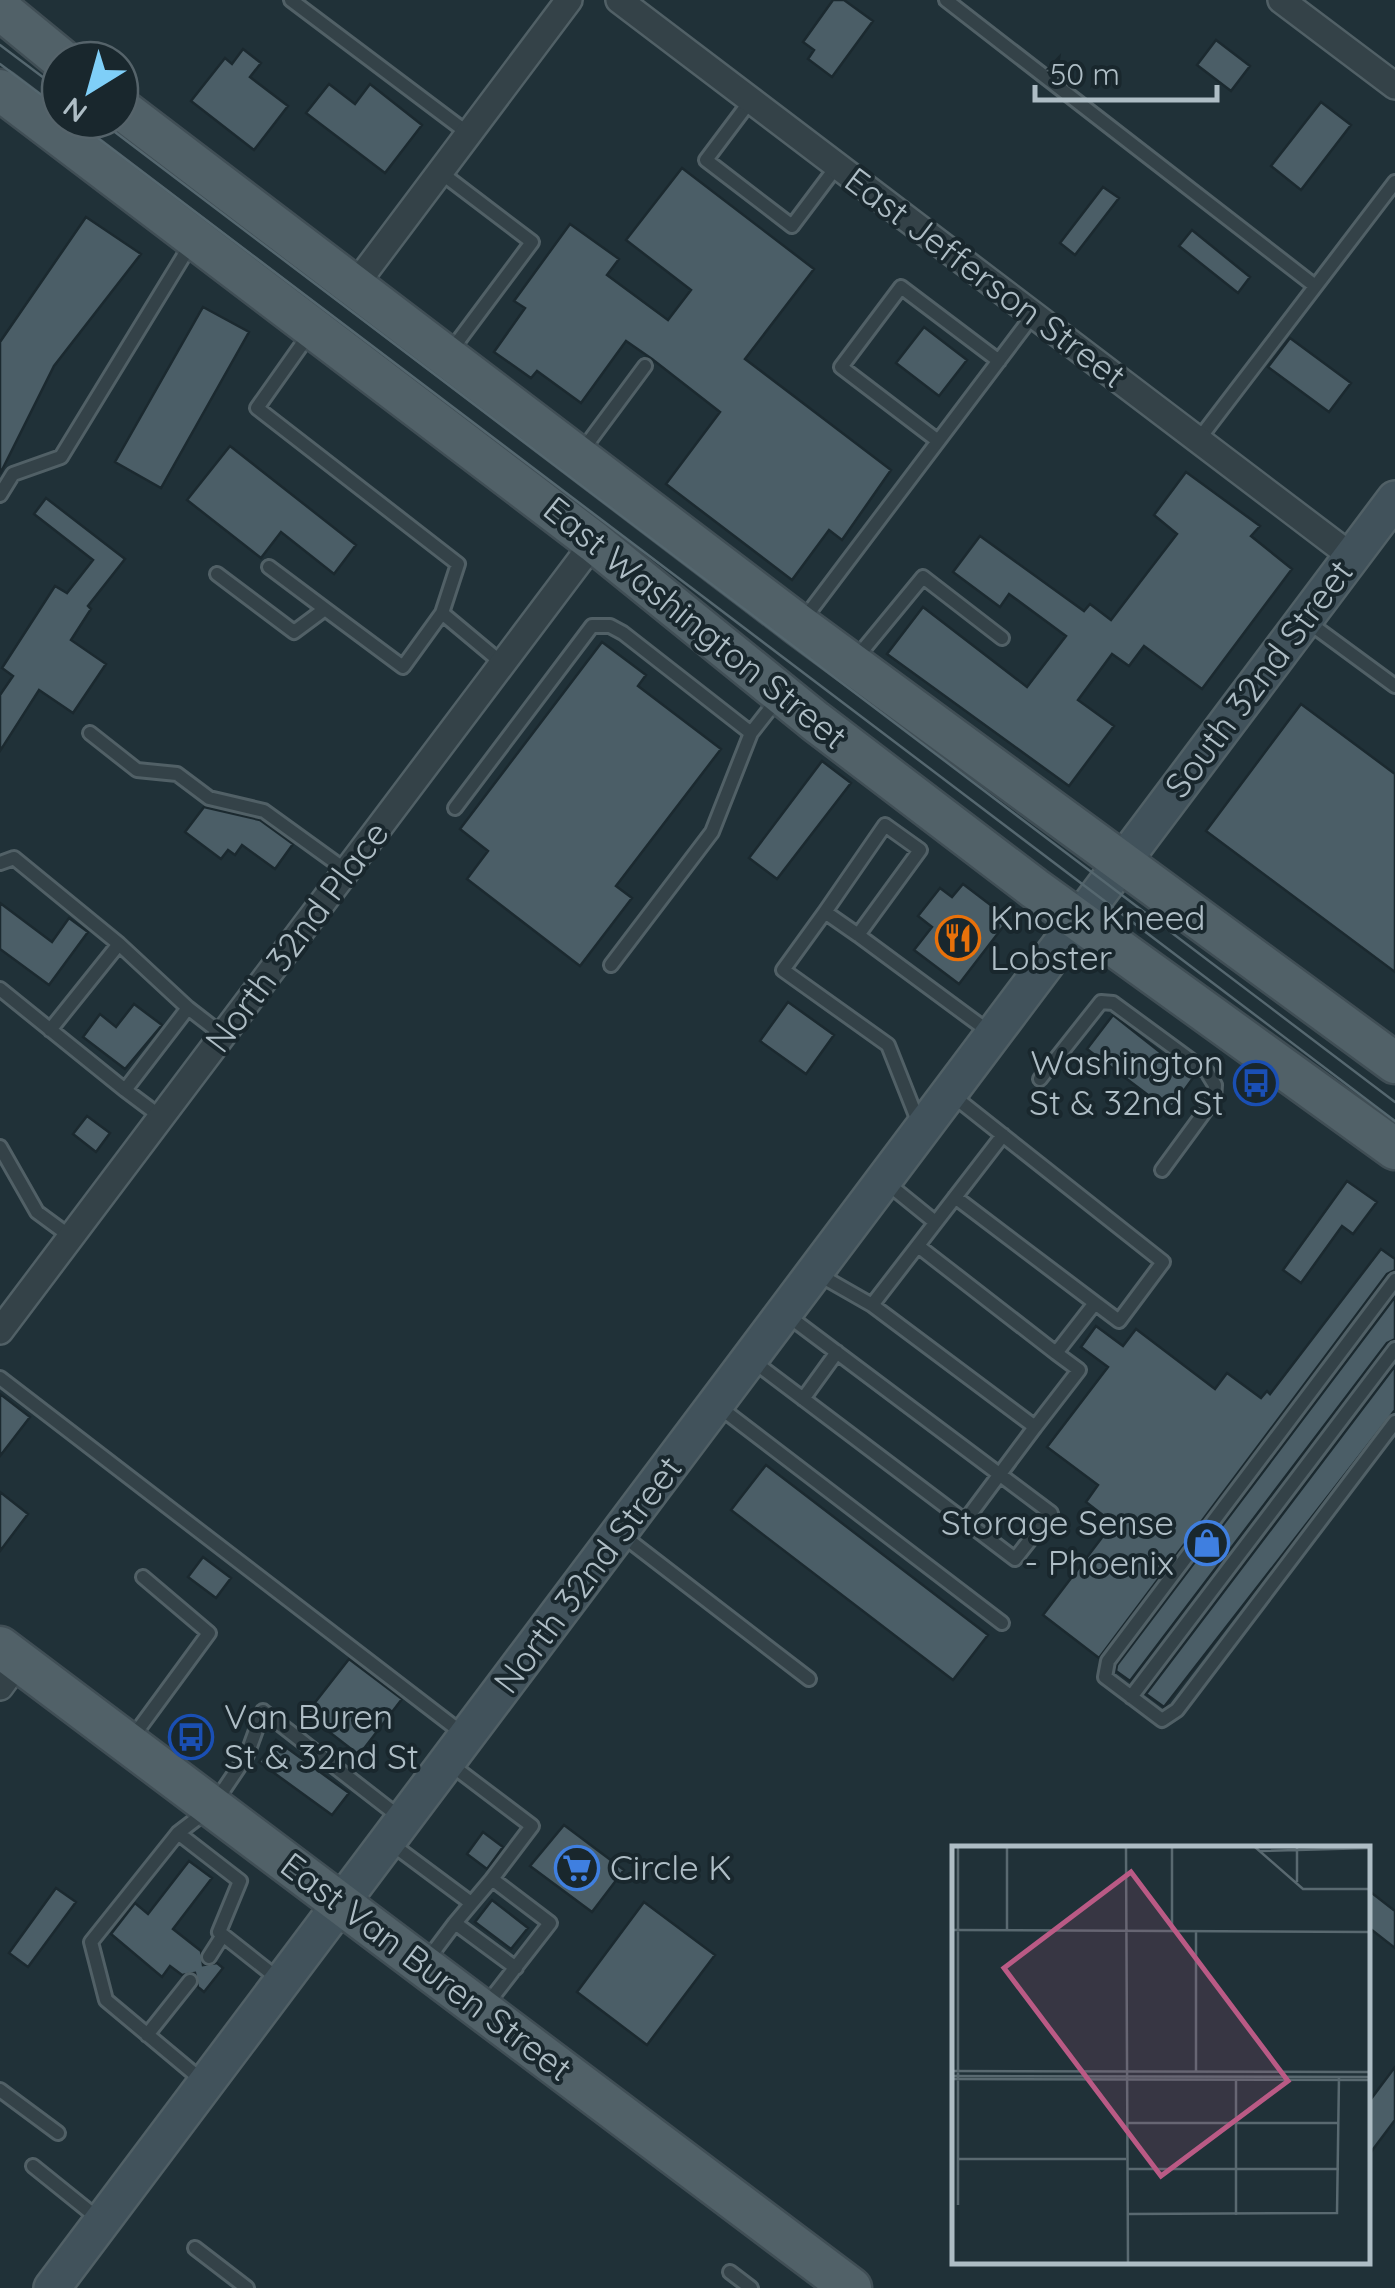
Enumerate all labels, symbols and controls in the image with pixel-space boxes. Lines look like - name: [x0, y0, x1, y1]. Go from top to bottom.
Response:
- north arrow: [40, 40, 140, 140]
- scale bar: [1035, 40, 1218, 102]
- text: 50 m: [1050, 55, 1120, 93]
- text: N: [56, 90, 93, 131]
- street label: East Jefferson Street: [837, 157, 1135, 397]
- street label: East Washington Street: [535, 486, 856, 758]
- street label: South 32nd Street: [1154, 551, 1362, 806]
- street label: North 32nd Place: [195, 812, 397, 1061]
- place label: Knock Kneed Lobster: [990, 895, 1205, 979]
- restaurant icon: Knock Kneed Lobster: [935, 915, 981, 961]
- place label: Washington St & 32nd St: [1029, 1040, 1224, 1124]
- bus stop icon: Washington St & 32nd St: [1233, 1060, 1279, 1106]
- street label: North 32nd Street: [484, 1447, 691, 1702]
- place label: Storage Sense - Phoenix: [941, 1500, 1174, 1584]
- shop icon: Storage Sense - Phoenix: [1184, 1520, 1230, 1566]
- place label: Van Buren St & 32nd St: [224, 1694, 419, 1778]
- bus stop icon: Van Buren St & 32nd St: [168, 1714, 214, 1760]
- street label: East Van Buren Street: [272, 1842, 581, 2090]
- supermarket icon: Circle K: [554, 1845, 600, 1891]
- place label: Circle K: [610, 1845, 732, 1889]
- inset map: [952, 1846, 1370, 2263]

